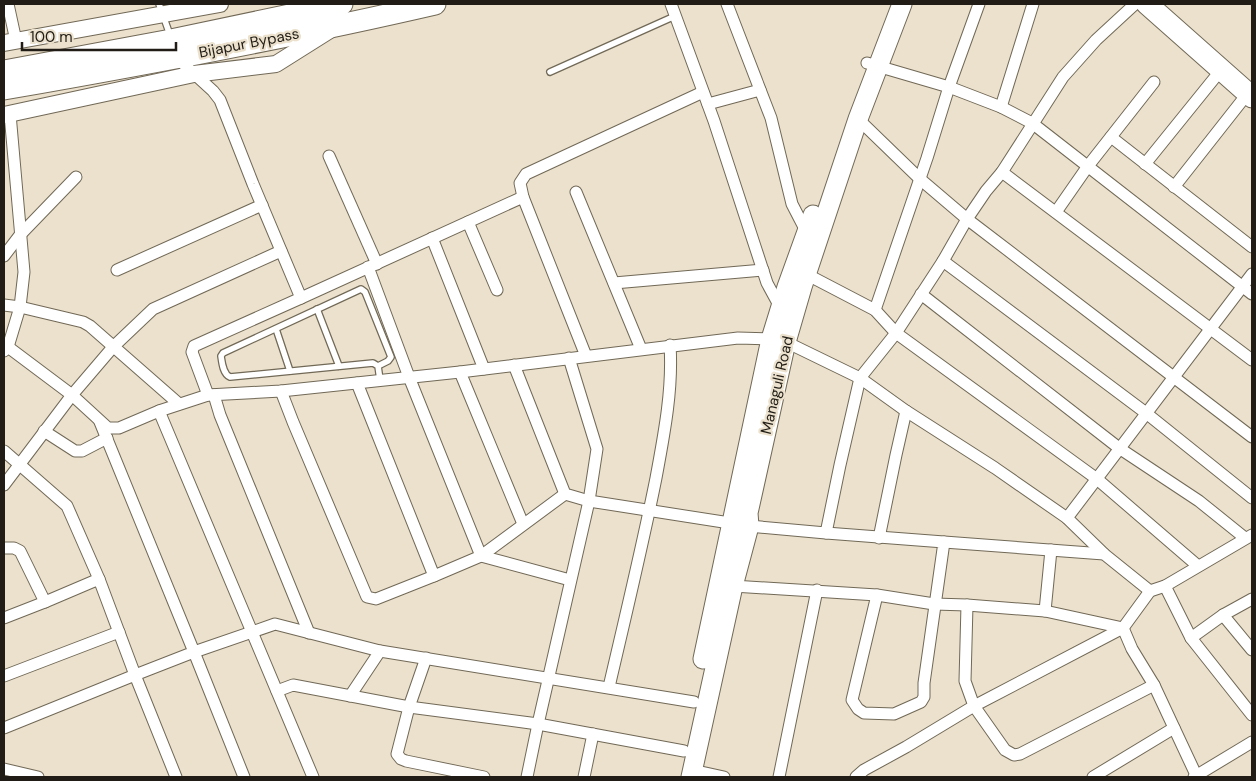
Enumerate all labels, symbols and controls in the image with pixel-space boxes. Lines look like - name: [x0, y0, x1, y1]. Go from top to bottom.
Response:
- scale bar: [22, 20, 176, 52]
- street label: Bijapur Bypass: [197, 23, 301, 63]
- text: 100 m: [30, 27, 73, 47]
- street label: Managuli Road: [756, 334, 798, 436]

